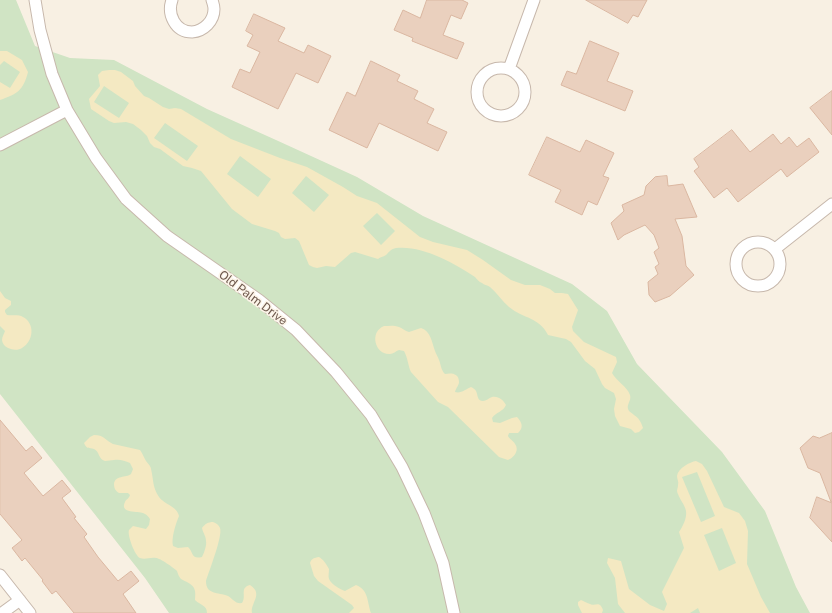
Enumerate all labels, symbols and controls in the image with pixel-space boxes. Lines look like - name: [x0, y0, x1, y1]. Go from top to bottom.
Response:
- street label: Old Palm Drive: [216, 268, 290, 328]

